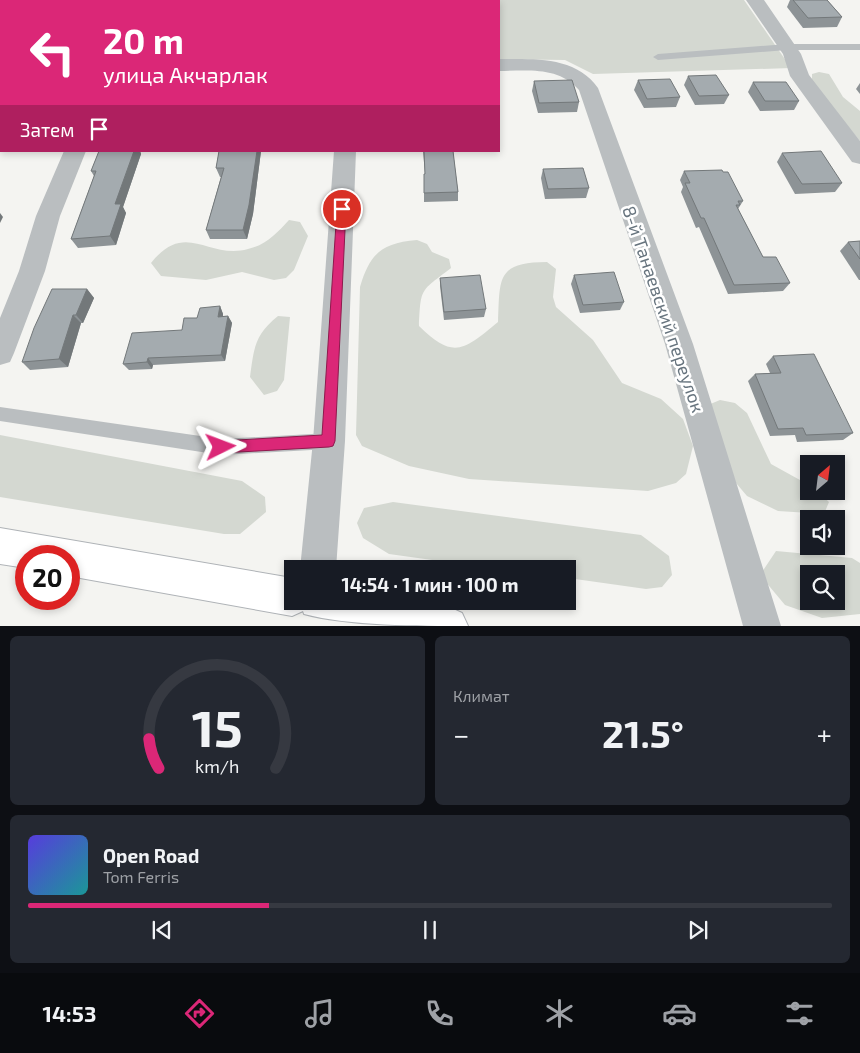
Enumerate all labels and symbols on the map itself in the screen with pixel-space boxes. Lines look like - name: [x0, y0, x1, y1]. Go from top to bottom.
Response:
- pin: [321, 188, 363, 230]
- street label: 8-й Танаевский переулок: [618, 203, 710, 415]
- position arrow: [194, 420, 246, 472]
- north arrow: [800, 455, 845, 500]
- speed limit sign: 20: [15, 545, 80, 610]

